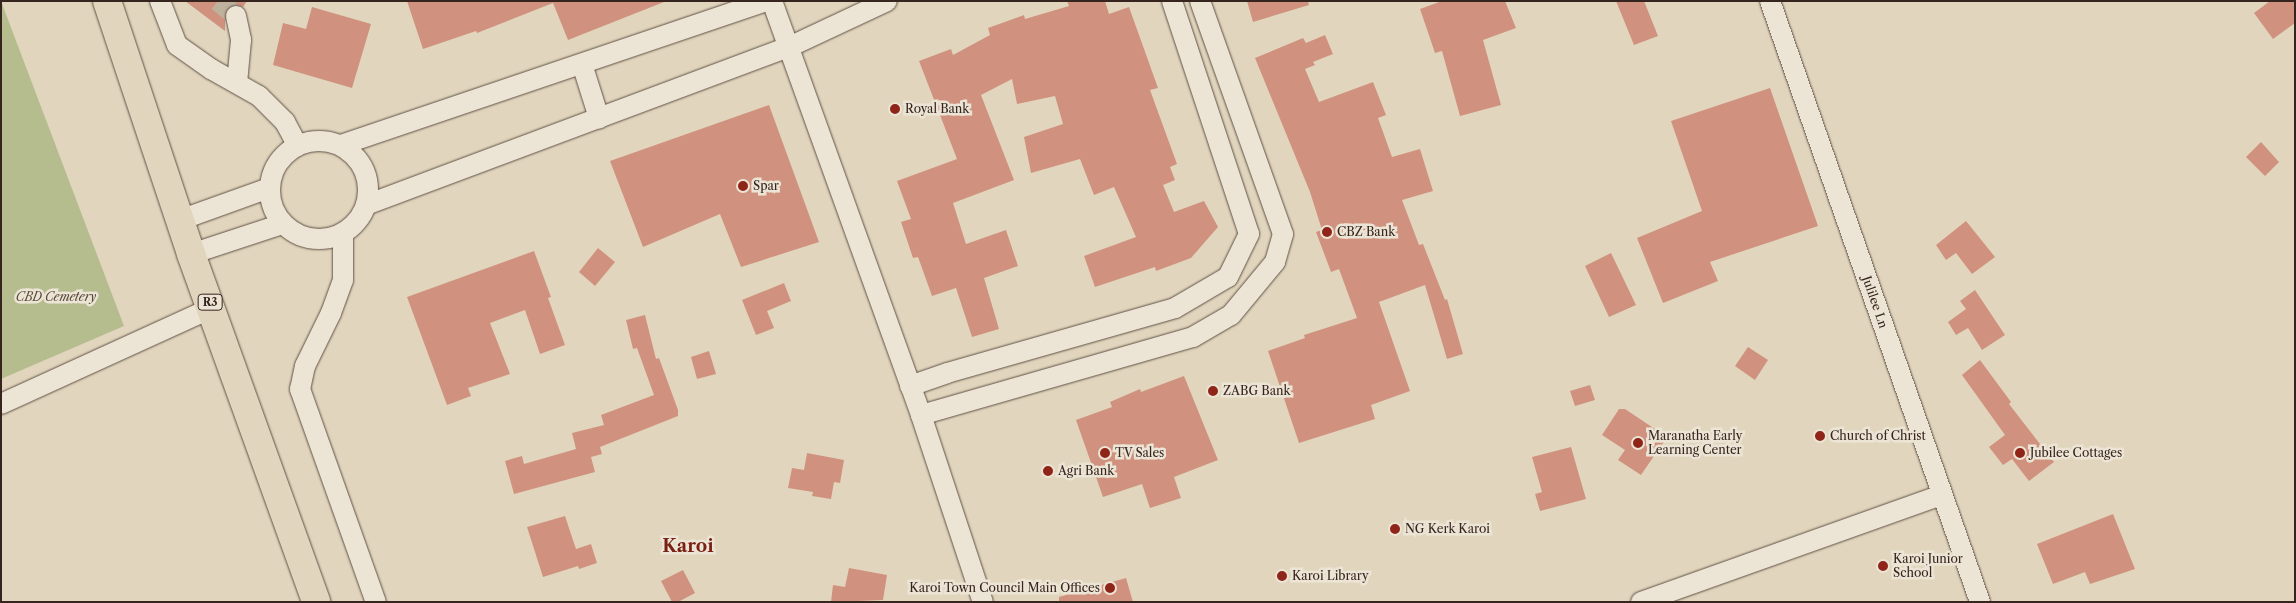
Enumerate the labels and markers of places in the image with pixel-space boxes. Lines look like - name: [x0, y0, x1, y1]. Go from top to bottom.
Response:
- place label: Royal Bank: [905, 102, 969, 116]
- marker: Royal Bank: [889, 103, 901, 115]
- place label: Spar: [753, 179, 779, 193]
- marker: Spar: [737, 180, 749, 192]
- place label: CBZ Bank: [1337, 225, 1395, 239]
- marker: CBZ Bank: [1321, 226, 1333, 238]
- place label: ZABG Bank: [1223, 384, 1290, 398]
- marker: ZABG Bank: [1207, 385, 1219, 397]
- place label: Maranatha Early Learning Center: [1648, 429, 1743, 457]
- place label: Church of Christ: [1830, 429, 1926, 443]
- marker: Church of Christ: [1814, 430, 1826, 442]
- marker: Maranatha Early Learning Center: [1632, 437, 1644, 449]
- place label: TV Sales: [1115, 446, 1165, 460]
- place label: Jubilee Cottages: [2030, 446, 2122, 460]
- marker: TV Sales: [1099, 447, 1111, 459]
- marker: Jubilee Cottages: [2014, 447, 2026, 459]
- place label: Agri Bank: [1058, 464, 1114, 478]
- marker: Agri Bank: [1042, 465, 1054, 477]
- place label: NG Kerk Karoi: [1405, 522, 1490, 536]
- marker: NG Kerk Karoi: [1389, 523, 1401, 535]
- place label: Karoi Junior School: [1893, 552, 1963, 580]
- marker: Karoi Junior School: [1877, 560, 1889, 572]
- place label: Karoi Library: [1292, 569, 1369, 583]
- marker: Karoi Library: [1276, 570, 1288, 582]
- place label: Karoi Town Council Main Offices: [909, 581, 1100, 595]
- marker: Karoi Town Council Main Offices: [1104, 582, 1116, 594]

